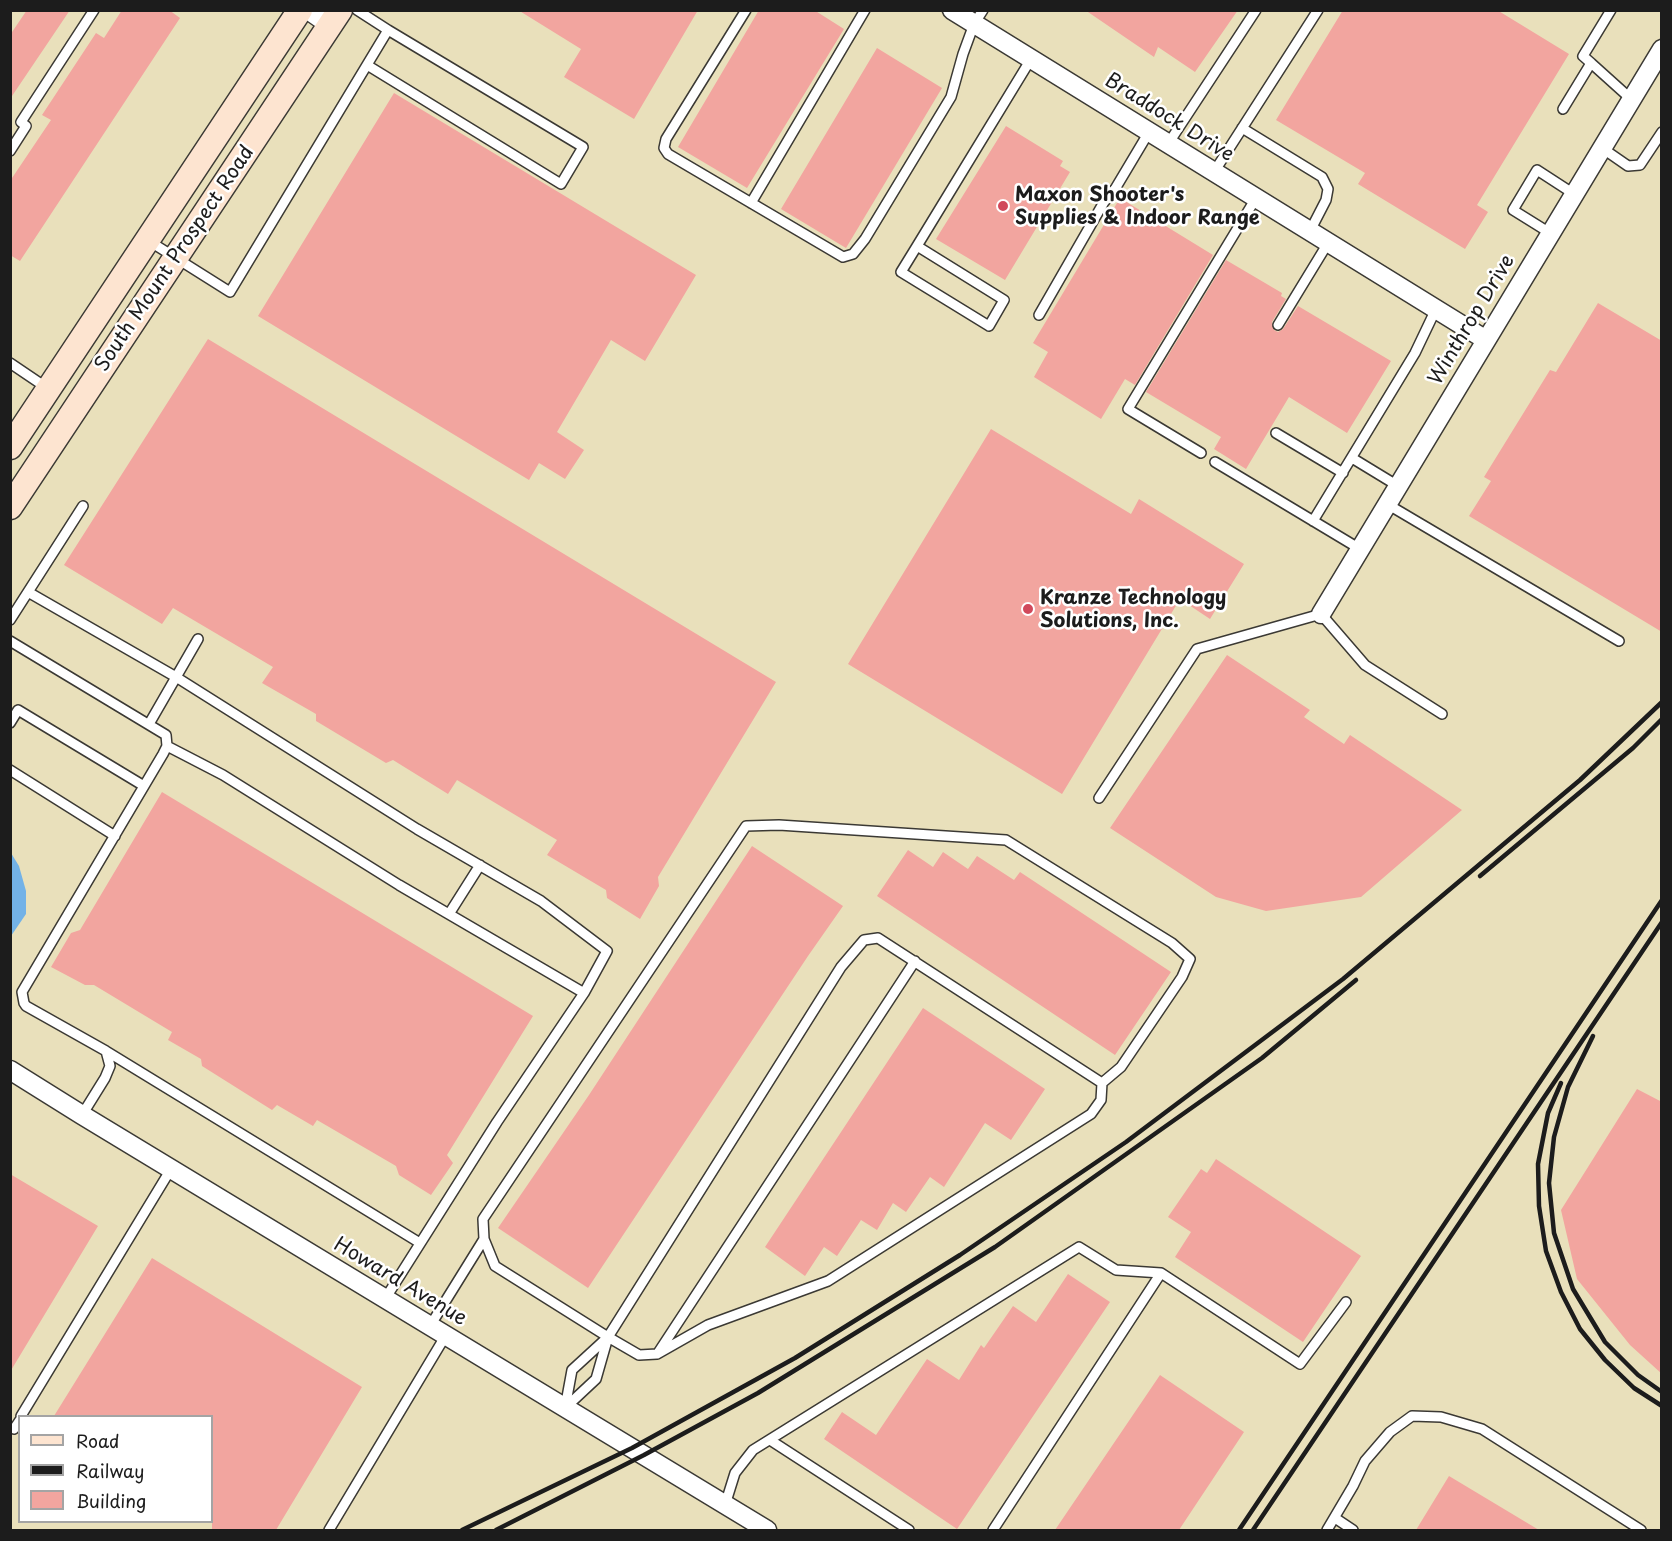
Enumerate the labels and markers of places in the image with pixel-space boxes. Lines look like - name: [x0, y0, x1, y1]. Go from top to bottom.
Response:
- place label: Maxon Shooter's Supplies & Indoor Range: [1015, 183, 1260, 230]
- marker: Maxon Shooter's Supplies & Indoor Range: [996, 199, 1010, 213]
- place label: Kranze Technology Solutions, Inc.: [1040, 586, 1226, 633]
- marker: Kranze Technology Solutions, Inc.: [1021, 602, 1035, 616]

